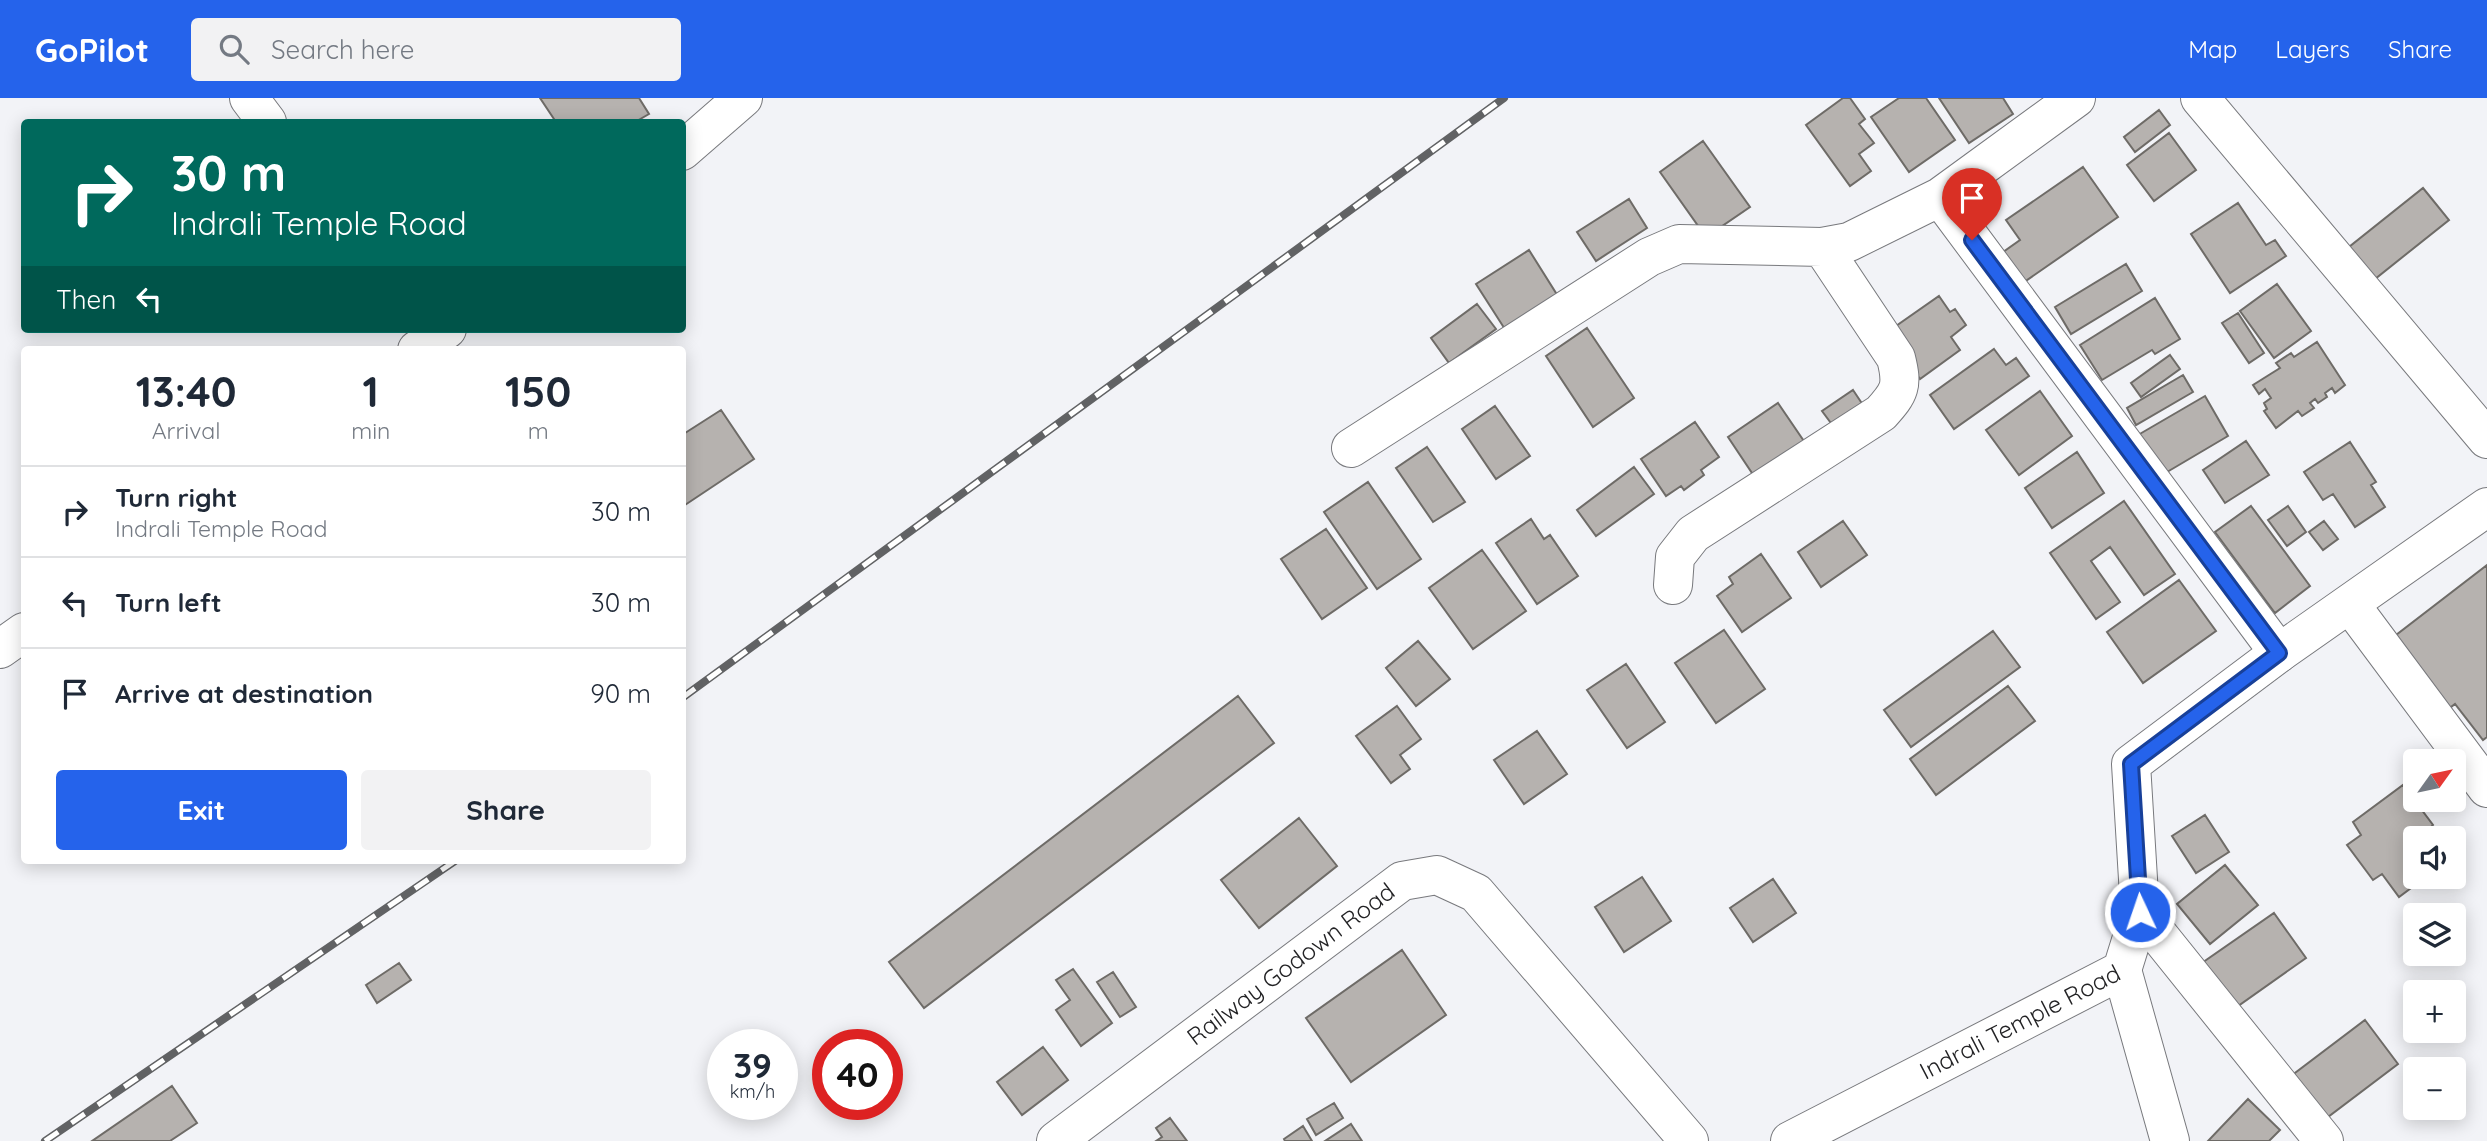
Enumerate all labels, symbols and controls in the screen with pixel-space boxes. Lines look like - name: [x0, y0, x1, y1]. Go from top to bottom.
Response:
- search box: [191, 18, 681, 81]
- text: GoPilot: [35, 29, 149, 70]
- icon: search: [215, 30, 253, 68]
- text: Search here: [271, 33, 414, 66]
- text: Map: [2188, 34, 2237, 64]
- text: Layers: [2275, 34, 2350, 64]
- text: Share: [2388, 34, 2452, 64]
- text: 30 m: [171, 142, 286, 203]
- icon: right: [56, 147, 147, 238]
- pin: [1942, 168, 2002, 240]
- icon: arrive: [1953, 179, 1991, 217]
- text: Indrali Temple Road: [171, 203, 467, 243]
- icon: left: [130, 280, 168, 318]
- text: Then: [56, 283, 116, 316]
- text: 13:40: [136, 365, 237, 418]
- text: 1: [363, 365, 379, 418]
- text: 150: [505, 365, 571, 418]
- text: Arrival: [152, 416, 221, 445]
- text: min: [351, 416, 390, 445]
- text: m: [528, 416, 549, 445]
- text: Turn right: [115, 481, 237, 514]
- icon: right: [56, 493, 94, 531]
- text: 30 m: [591, 495, 651, 528]
- text: Indrali Temple Road: [115, 514, 327, 543]
- icon: left: [56, 584, 94, 622]
- text: Turn left: [115, 586, 222, 619]
- text: 30 m: [591, 586, 651, 619]
- icon: arrive: [56, 675, 94, 713]
- text: Arrive at destination: [115, 677, 373, 710]
- text: 90 m: [590, 677, 651, 710]
- north arrow: [2403, 749, 2466, 812]
- map controls: [2403, 749, 2466, 1120]
- button: Exit: [56, 770, 347, 850]
- button: Share: [361, 770, 651, 850]
- button: sound: [2403, 826, 2466, 889]
- position arrow: [2103, 875, 2177, 949]
- street label: Railway Godown Road: [1181, 876, 1400, 1051]
- button: layers: [2403, 903, 2466, 966]
- street label: Indrali Temple Road: [1914, 957, 2125, 1086]
- button: +: [2403, 980, 2466, 1043]
- speed limit sign: 40: [812, 1029, 903, 1120]
- text: 39: [733, 1043, 772, 1087]
- button: −: [2403, 1057, 2466, 1120]
- text: km/h: [730, 1080, 775, 1103]

